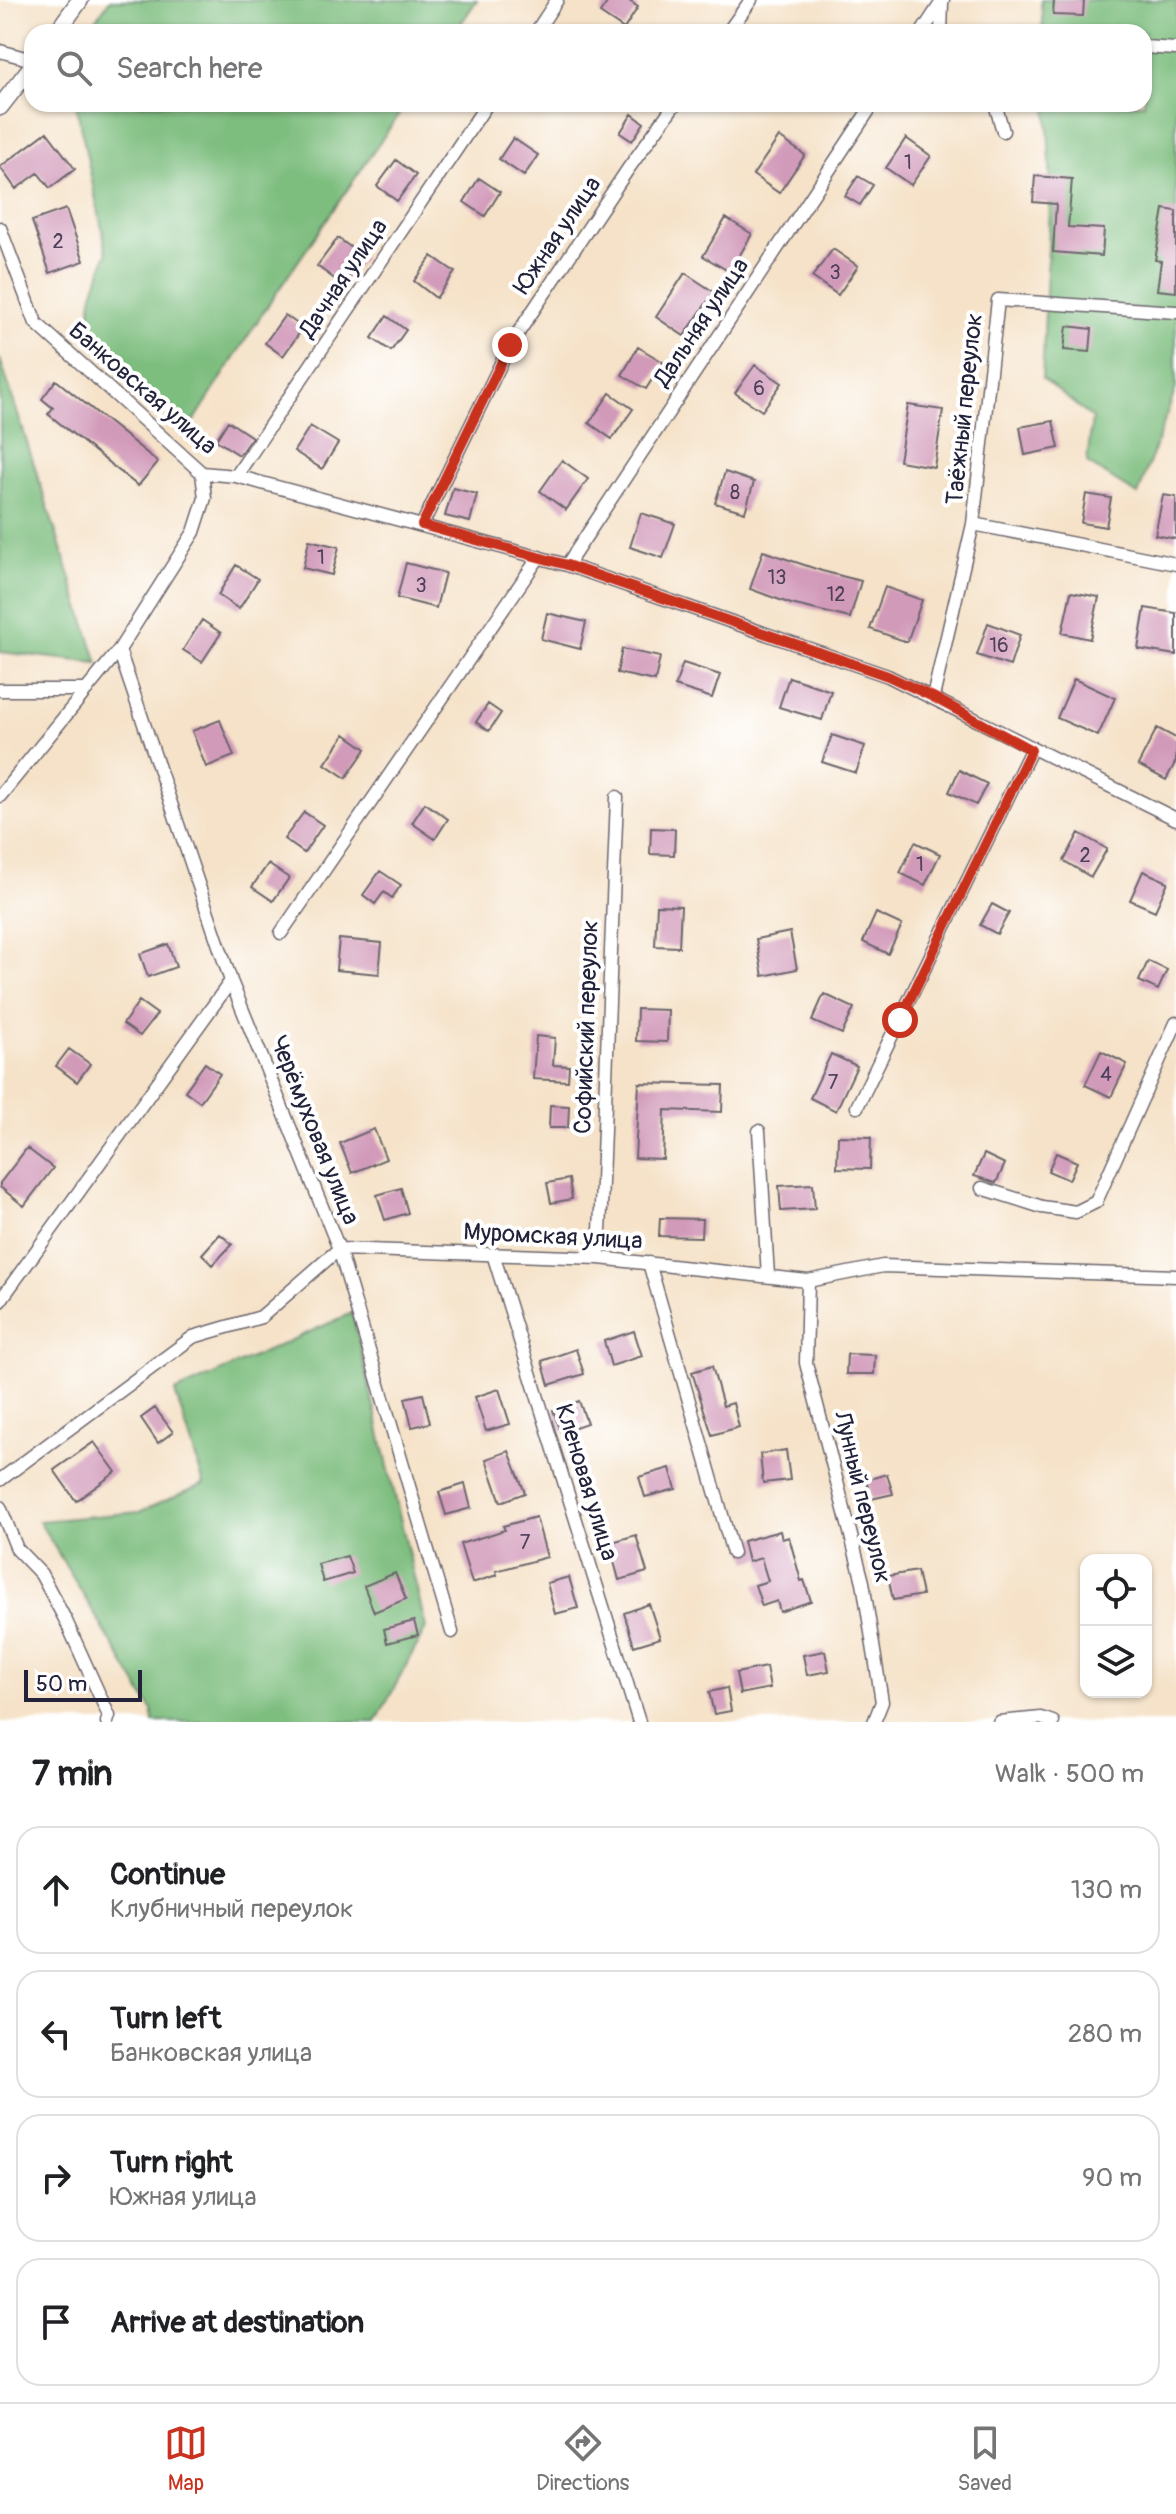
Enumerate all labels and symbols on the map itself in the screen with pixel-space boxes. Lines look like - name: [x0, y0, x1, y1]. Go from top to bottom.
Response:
- house number: 1: [904, 150, 912, 175]
- street label: Южная улица: [508, 171, 607, 300]
- street label: Дачная улица: [293, 213, 394, 344]
- house number: 2: [52, 229, 64, 254]
- street label: Дальняя улица: [647, 253, 755, 393]
- house number: 3: [829, 260, 841, 285]
- street label: Таёжный переулок: [940, 312, 989, 506]
- street label: Банковская улица: [63, 316, 223, 461]
- route end: [492, 327, 528, 363]
- house number: 6: [753, 376, 765, 401]
- house number: 8: [730, 480, 740, 505]
- house number: 1: [317, 545, 325, 570]
- house number: 13: [768, 565, 786, 590]
- house number: 3: [415, 573, 427, 598]
- house number: 12: [827, 582, 846, 607]
- house number: 16: [989, 633, 1009, 658]
- house number: 2: [1079, 843, 1091, 868]
- house number: 1: [916, 852, 924, 877]
- street label: Софийский переулок: [568, 919, 605, 1135]
- route start: [882, 1002, 918, 1038]
- street label: Черёмуховая улица: [264, 1032, 366, 1229]
- house number: 4: [1100, 1062, 1112, 1087]
- house number: 7: [828, 1070, 839, 1095]
- street label: Муромская улица: [463, 1217, 643, 1256]
- street label: Кленовая улица: [549, 1400, 624, 1564]
- street label: Лунный переулок: [827, 1407, 898, 1586]
- house number: 7: [520, 1530, 531, 1555]
- scale bar: [24, 1666, 142, 1702]

